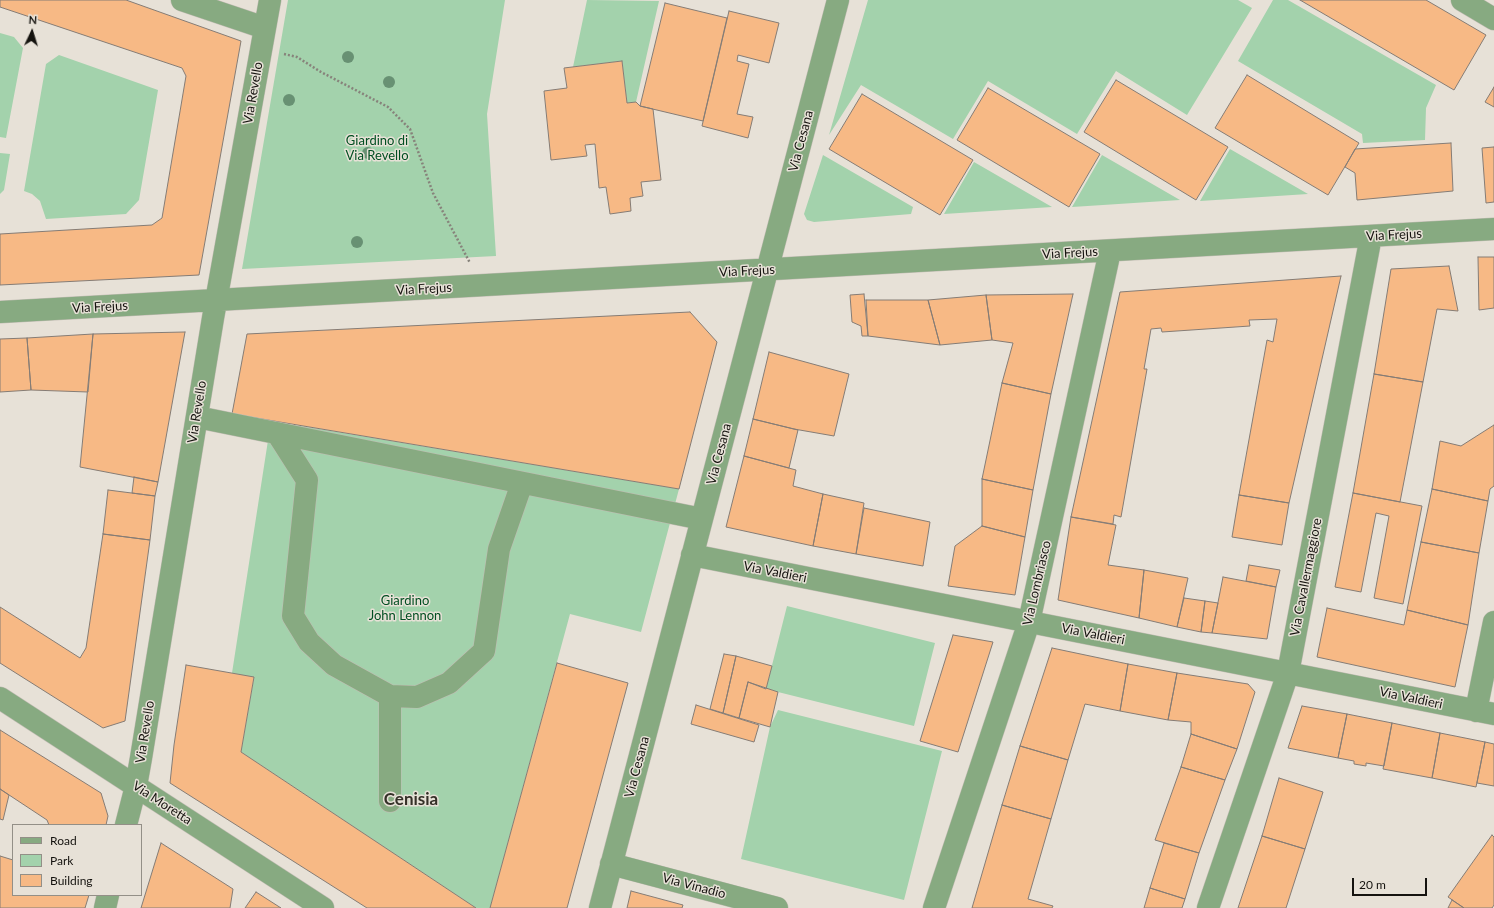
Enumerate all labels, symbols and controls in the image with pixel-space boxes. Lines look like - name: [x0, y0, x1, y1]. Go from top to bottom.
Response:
- north arrow: [12, 12, 52, 52]
- text: N: [28, 13, 38, 26]
- street label: Via Revello: [240, 61, 266, 125]
- street label: Via Cesana: [785, 109, 817, 173]
- park label: Giardino di Via Revello: [345, 133, 409, 164]
- street label: Via Frejus: [1366, 226, 1422, 244]
- street label: Via Frejus: [1042, 244, 1098, 262]
- street label: Via Frejus: [719, 262, 775, 280]
- street label: Via Frejus: [396, 280, 452, 298]
- street label: Via Frejus: [72, 298, 128, 316]
- street label: Via Revello: [184, 380, 210, 444]
- street label: Via Cesana: [703, 422, 735, 486]
- street label: Via Cavallermaggiore: [1287, 517, 1325, 637]
- street label: Via Lombriasco: [1020, 539, 1054, 627]
- street label: Via Valdieri: [742, 558, 808, 586]
- park label: Giardino John Lennon: [369, 593, 441, 624]
- street label: Via Valdieri: [1060, 620, 1126, 648]
- street label: Via Valdieri: [1378, 684, 1444, 712]
- street label: Via Revello: [132, 700, 158, 764]
- street label: Via Cesana: [621, 735, 653, 799]
- street label: Via Moretta: [129, 778, 195, 828]
- district label: Cenisia: [384, 790, 438, 810]
- legend: [12, 824, 142, 896]
- text: Road: [50, 833, 77, 848]
- text: Park: [50, 853, 73, 868]
- street label: Via Vinadio: [661, 870, 727, 902]
- scale bar: [1354, 870, 1429, 896]
- text: Building: [50, 873, 93, 888]
- text: 20 m: [1359, 877, 1386, 892]

